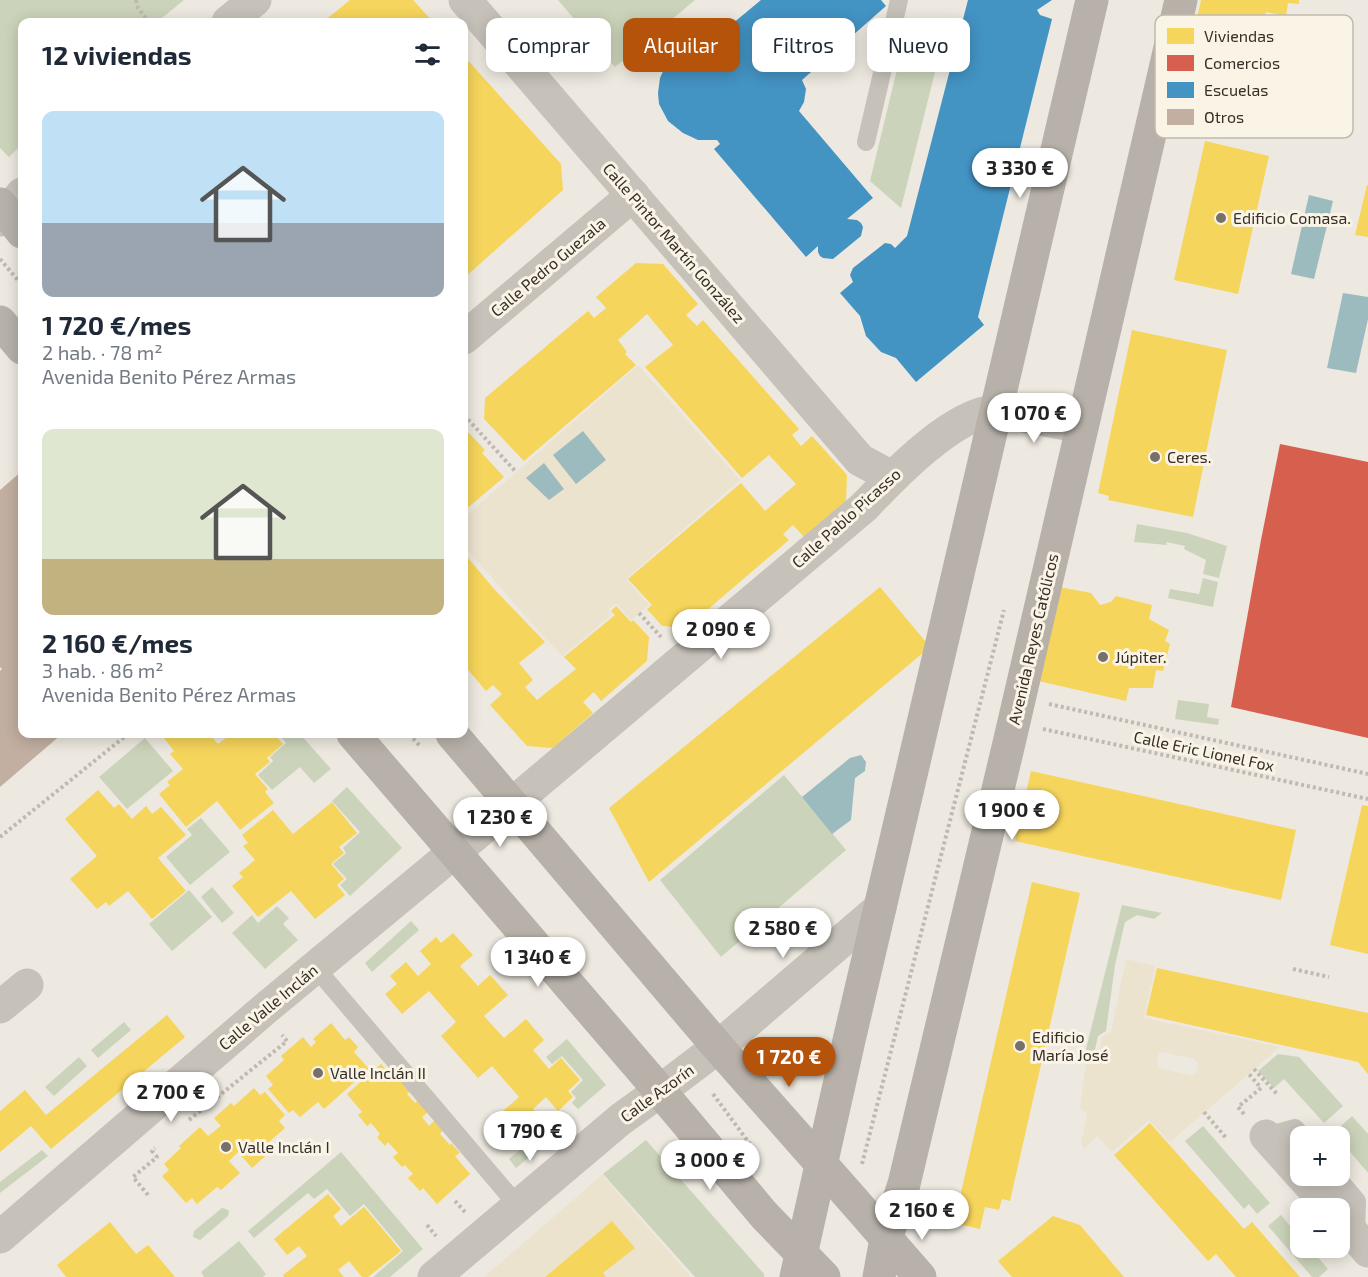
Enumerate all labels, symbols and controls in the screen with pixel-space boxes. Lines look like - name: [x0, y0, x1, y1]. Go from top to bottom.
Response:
- legend: [1155, 15, 1353, 138]
- chip: Comprar: [486, 18, 611, 72]
- chip: Alquilar: [623, 18, 740, 72]
- chip: Filtros: [752, 18, 855, 72]
- chip: Nuevo: [867, 18, 970, 72]
- text: Viviendas: [1204, 26, 1274, 45]
- icon: filters: [411, 38, 444, 71]
- text: 12 viviendas: [42, 39, 192, 70]
- text: Comercios: [1204, 53, 1280, 72]
- text: Escuelas: [1204, 80, 1268, 99]
- text: Otros: [1204, 107, 1244, 126]
- pin: 3 330 €: [965, 148, 1075, 199]
- icon: home: [189, 150, 297, 258]
- text: 3 330 €: [986, 155, 1054, 179]
- street label: Calle Pintor Martín González: [600, 159, 749, 327]
- place label: Edificio Comasa.: [1233, 208, 1351, 227]
- marker: Edificio Comasa.: [1214, 211, 1228, 225]
- street label: Calle Pedro Guezala: [487, 213, 609, 320]
- text: 1 720 €/mes: [42, 309, 191, 340]
- text: 2 hab. · 78 m²: [42, 340, 163, 364]
- text: Avenida Benito Pérez Armas: [42, 364, 296, 388]
- pin: 1 070 €: [979, 393, 1089, 444]
- text: 1 070 €: [1001, 400, 1067, 424]
- place label: Ceres.: [1167, 447, 1211, 466]
- marker: Ceres.: [1148, 450, 1162, 464]
- street label: Calle Pablo Picasso: [787, 464, 904, 571]
- icon: home: [189, 468, 297, 576]
- street label: Avenida Reyes Católicos: [1004, 551, 1061, 726]
- pin: 2 090 €: [666, 609, 776, 660]
- text: 2 090 €: [686, 616, 756, 640]
- text: 2 160 €/mes: [42, 627, 193, 658]
- place label: Júpiter.: [1115, 647, 1167, 666]
- marker: Júpiter.: [1096, 650, 1110, 664]
- text: 3 hab. · 86 m²: [42, 658, 164, 682]
- text: Avenida Benito Pérez Armas: [42, 682, 296, 706]
- street label: Calle Eric Lionel Fox: [1132, 726, 1277, 775]
- pin: 1 900 €: [957, 790, 1067, 841]
- pin: 1 230 €: [445, 797, 555, 848]
- text: 1 900 €: [978, 797, 1046, 821]
- text: 1 230 €: [467, 804, 533, 828]
- pin: 2 580 €: [728, 908, 838, 959]
- text: 2 580 €: [748, 915, 818, 939]
- pin: 1 340 €: [483, 937, 593, 988]
- text: 1 340 €: [505, 944, 571, 968]
- street label: Calle Valle Inclán: [214, 960, 321, 1053]
- place label: Edificio María José: [1032, 1027, 1109, 1064]
- pin: 1 720 €: [734, 1037, 844, 1088]
- marker: Edificio María José: [1013, 1039, 1027, 1053]
- text: 1 720 €: [757, 1044, 821, 1068]
- street label: Calle Azorín: [616, 1060, 697, 1126]
- place label: Valle Inclán II: [330, 1063, 426, 1082]
- marker: Valle Inclán II: [311, 1066, 325, 1080]
- pin: 2 700 €: [116, 1072, 226, 1123]
- text: 2 700 €: [137, 1079, 205, 1103]
- pin: 1 790 €: [475, 1111, 585, 1162]
- text: 1 790 €: [497, 1118, 563, 1142]
- map controls: [1290, 1126, 1350, 1258]
- button: +: [1290, 1126, 1350, 1186]
- place label: Valle Inclán I: [238, 1137, 330, 1156]
- marker: Valle Inclán I: [219, 1140, 233, 1154]
- pin: 3 000 €: [655, 1140, 765, 1191]
- text: 3 000 €: [675, 1147, 745, 1171]
- pin: 2 160 €: [867, 1190, 977, 1241]
- text: 2 160 €: [889, 1197, 955, 1221]
- button: −: [1290, 1198, 1350, 1258]

